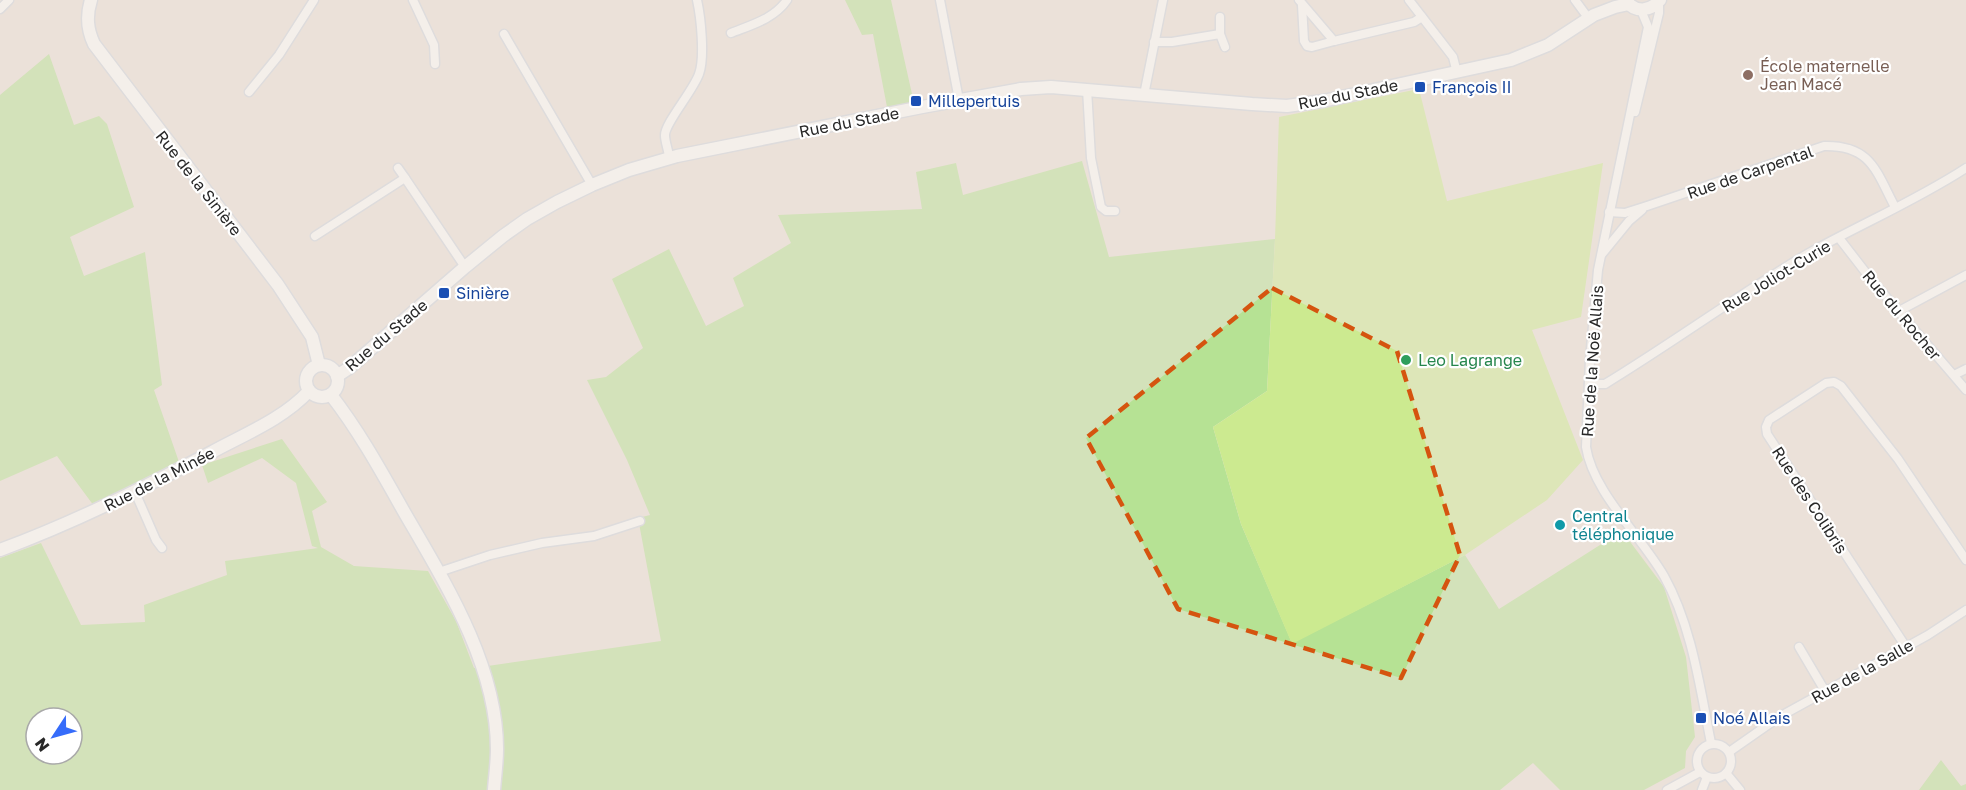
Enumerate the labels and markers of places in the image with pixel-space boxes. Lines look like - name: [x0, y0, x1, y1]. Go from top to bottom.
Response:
- place label: École maternelle Jean Macé: [1760, 56, 1890, 94]
- marker: École maternelle Jean Macé: [1741, 68, 1755, 82]
- place label: François II: [1432, 77, 1512, 97]
- marker: François II: [1413, 80, 1427, 94]
- place label: Millepertuis: [928, 91, 1020, 111]
- marker: Millepertuis: [909, 94, 923, 108]
- place label: Sinière: [456, 283, 509, 303]
- marker: Sinière: [437, 286, 451, 300]
- place label: Leo Lagrange: [1418, 350, 1522, 370]
- marker: Leo Lagrange: [1399, 353, 1413, 367]
- place label: Central téléphonique: [1572, 506, 1674, 544]
- marker: Central téléphonique: [1553, 518, 1567, 532]
- place label: Noé Allais: [1713, 708, 1791, 728]
- marker: Noé Allais: [1694, 711, 1708, 725]

